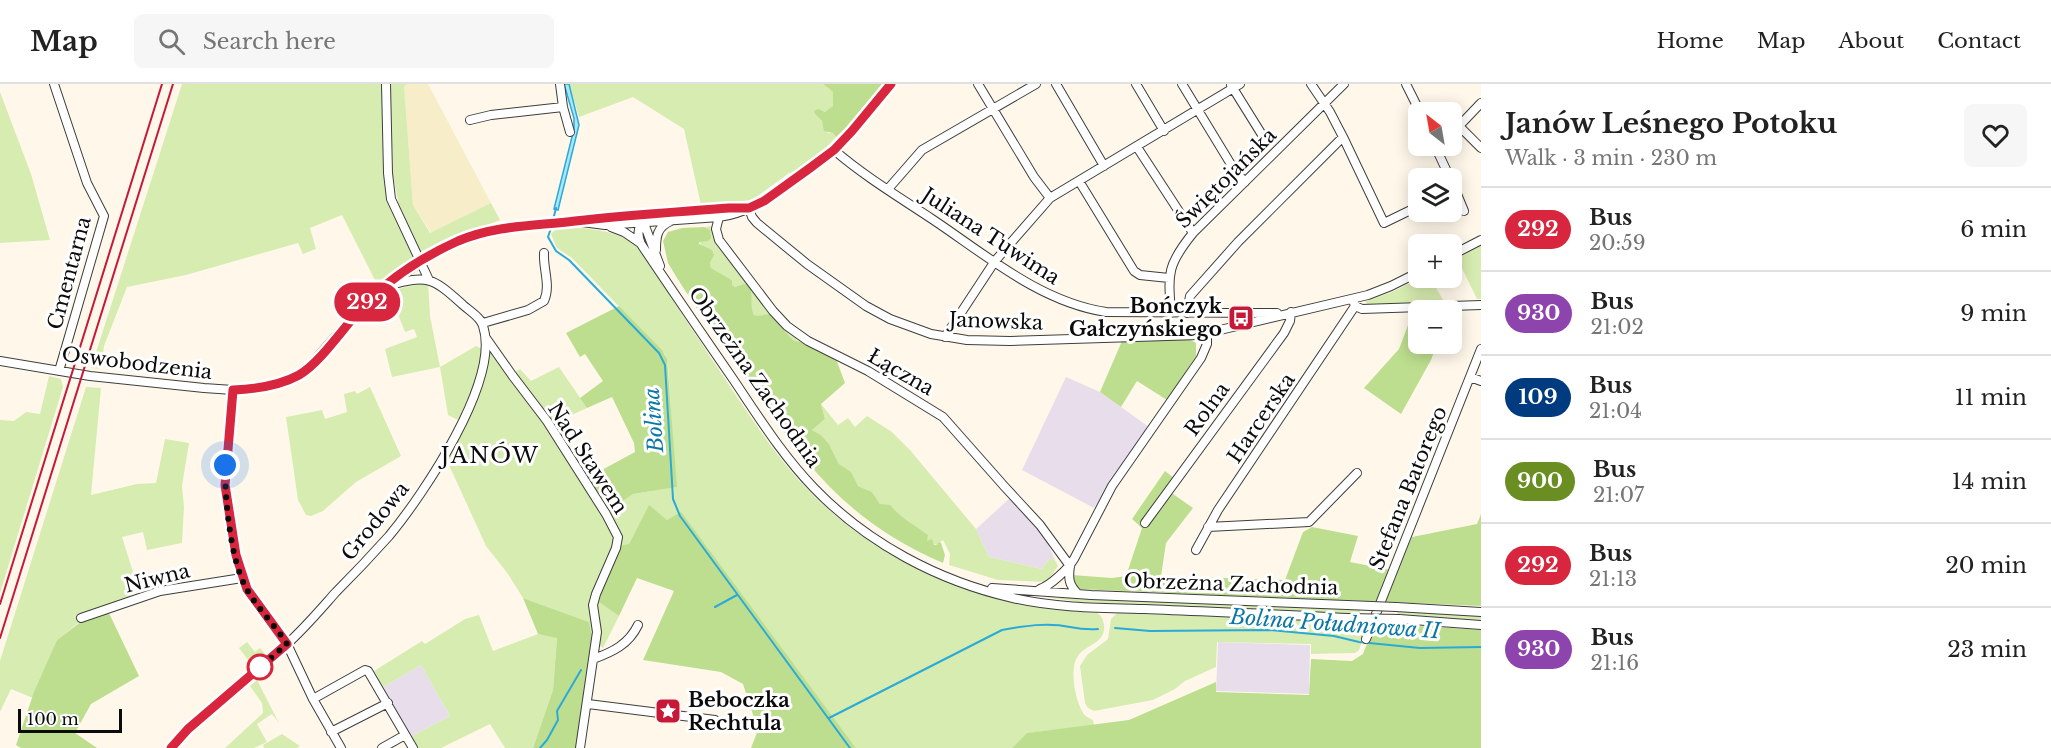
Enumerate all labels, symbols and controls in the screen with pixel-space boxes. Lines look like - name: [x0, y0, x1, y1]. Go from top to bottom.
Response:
- search box: [134, 14, 554, 68]
- text: Map: [30, 24, 98, 59]
- icon: search: [155, 25, 188, 58]
- text: Search here: [203, 28, 336, 55]
- text: Home: [1657, 28, 1724, 54]
- text: Map: [1757, 28, 1805, 54]
- text: About: [1838, 28, 1904, 54]
- text: Contact: [1937, 28, 2021, 54]
- north arrow: [1408, 102, 1462, 156]
- map controls: [1408, 102, 1462, 354]
- button: heart: [1964, 104, 2027, 167]
- text: Janów Leśnego Potoku: [1505, 106, 1837, 141]
- street label: Świętojańska: [1170, 122, 1282, 233]
- text: Walk · 3 min · 230 m: [1505, 146, 1717, 170]
- button: layers: [1408, 168, 1462, 222]
- street label: Juliana Tuwima: [915, 181, 1065, 290]
- text: Bus: [1589, 204, 1632, 231]
- street label: Cmentarna: [42, 213, 96, 332]
- text: 292: [1517, 216, 1559, 242]
- text: 6 min: [1960, 216, 2027, 243]
- text: 20:59: [1589, 231, 1646, 255]
- button: +: [1408, 234, 1462, 288]
- line badge: 292: [332, 282, 401, 322]
- street label: Obrzeżna Zachodnia: [684, 282, 827, 473]
- text: Bus: [1590, 288, 1634, 315]
- text: 292: [346, 289, 388, 315]
- place label: Bończyk Gałczyńskiego: [1069, 294, 1223, 341]
- button: −: [1408, 300, 1462, 354]
- text: 930: [1517, 300, 1560, 326]
- text: 9 min: [1960, 300, 2027, 327]
- bus stop icon: Bończyk Gałczyńskiego: [1226, 303, 1256, 333]
- street label: Janowska: [946, 307, 1044, 335]
- text: 21:02: [1590, 315, 1644, 339]
- street label: Oswobodzenia: [60, 342, 215, 384]
- street label: Łączna: [864, 344, 939, 401]
- street label: Harcerska: [1222, 368, 1300, 467]
- text: Bus: [1589, 372, 1632, 399]
- street label: Rolna: [1180, 377, 1235, 440]
- text: 109: [1518, 384, 1558, 410]
- text: 11 min: [1955, 384, 2027, 411]
- water label: Bolina: [639, 387, 669, 454]
- street label: Nad Stawem: [543, 398, 633, 519]
- text: 21:04: [1589, 399, 1642, 423]
- street label: Stefana Batorego: [1364, 403, 1452, 573]
- district label: JANÓW: [438, 441, 539, 469]
- your location: [210, 450, 240, 480]
- text: Bus: [1593, 456, 1636, 483]
- text: 900: [1517, 468, 1563, 494]
- text: 14 min: [1952, 468, 2027, 495]
- street label: Grodowa: [336, 476, 414, 565]
- text: 21:07: [1593, 483, 1644, 507]
- text: Bus: [1589, 540, 1632, 567]
- text: 292: [1517, 552, 1559, 578]
- text: 20 min: [1945, 552, 2027, 579]
- street label: Niwna: [122, 558, 193, 598]
- text: 21:13: [1589, 567, 1637, 591]
- street label: Obrzeżna Zachodnia: [1123, 568, 1340, 600]
- water label: Bolina Południowa II: [1228, 604, 1443, 644]
- text: Bus: [1590, 624, 1634, 651]
- text: 930: [1517, 636, 1560, 662]
- text: 23 min: [1947, 636, 2027, 663]
- text: 21:16: [1590, 651, 1639, 675]
- unlabelled marker: [247, 654, 273, 680]
- place label: Beboczka Rechtula: [688, 688, 790, 735]
- place icon: Beboczka Rechtula: [653, 696, 683, 726]
- scale bar: [18, 706, 122, 734]
- text: 100 m: [27, 709, 79, 729]

